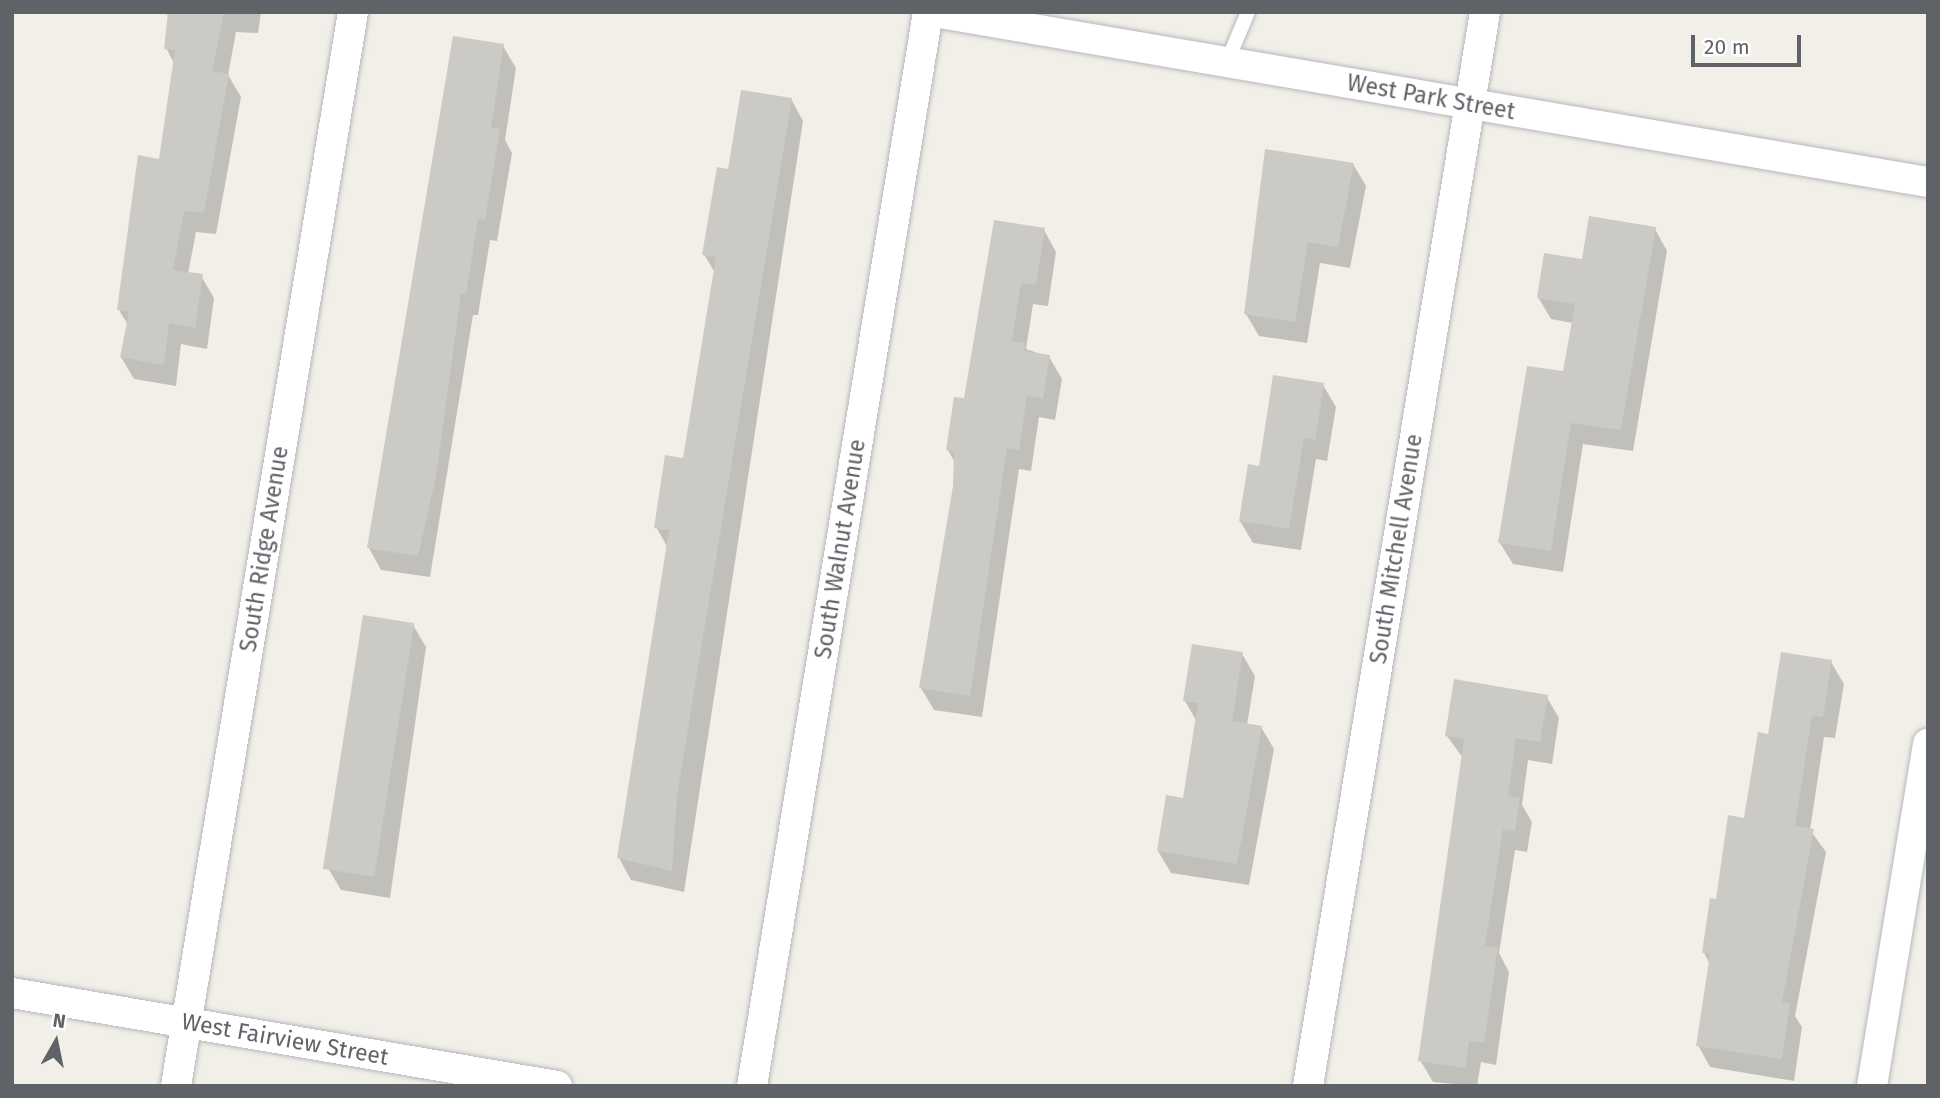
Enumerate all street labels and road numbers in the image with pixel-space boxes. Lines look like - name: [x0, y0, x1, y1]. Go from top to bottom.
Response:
- street label: West Park Street: [1345, 69, 1517, 125]
- street label: South Mitchell Avenue: [1364, 432, 1428, 666]
- street label: South Walnut Avenue: [809, 437, 871, 661]
- street label: South Ridge Avenue: [234, 444, 294, 654]
- street label: West Fairview Street: [179, 1007, 391, 1071]

